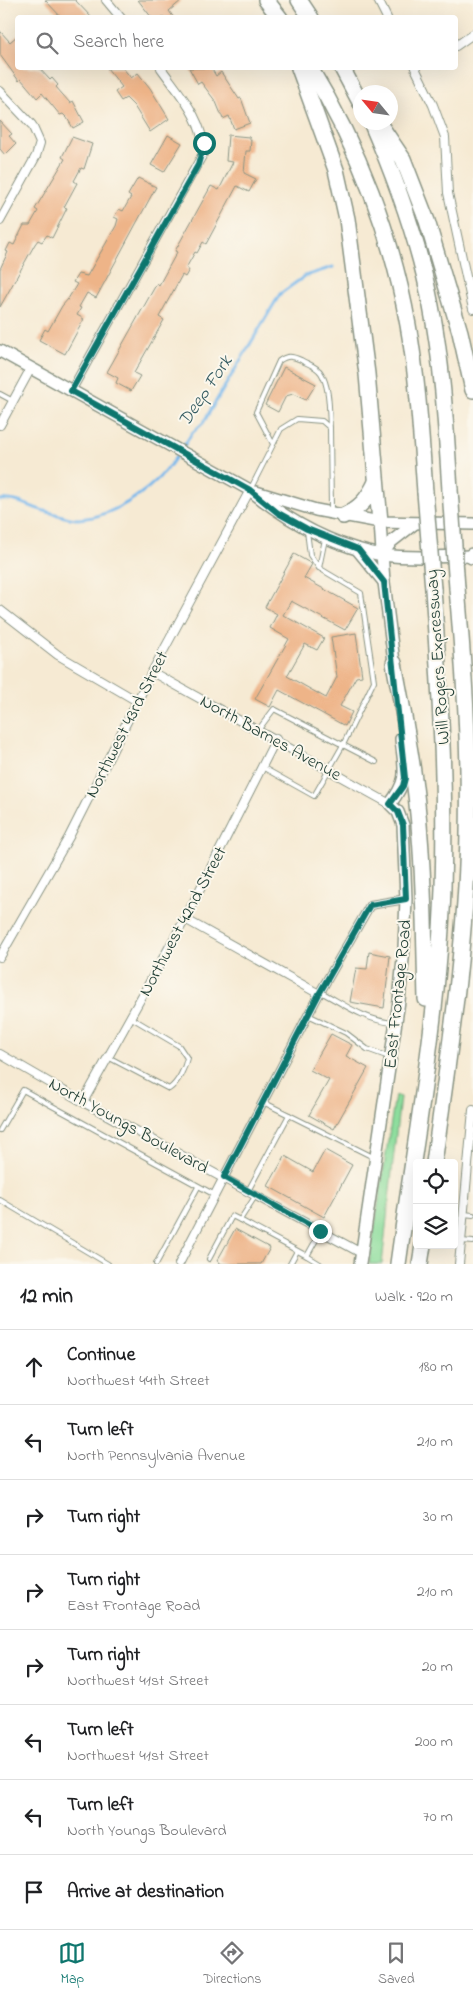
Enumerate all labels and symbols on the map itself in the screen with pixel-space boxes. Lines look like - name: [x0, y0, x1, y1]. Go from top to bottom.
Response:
- north arrow: [353, 85, 398, 130]
- route start: [193, 132, 216, 155]
- water label: Deep Fork: [172, 350, 240, 432]
- street label: Will Rogers Expressway: [420, 568, 459, 745]
- street label: Northwest 43rd Street: [79, 647, 176, 803]
- street label: North Barnes Avenue: [195, 689, 346, 789]
- street label: Northwest 42nd Street: [133, 842, 234, 1002]
- street label: East Frontage Road: [378, 918, 421, 1070]
- street label: North Youngs Boulevard: [43, 1072, 213, 1182]
- route end: [309, 1220, 332, 1243]

